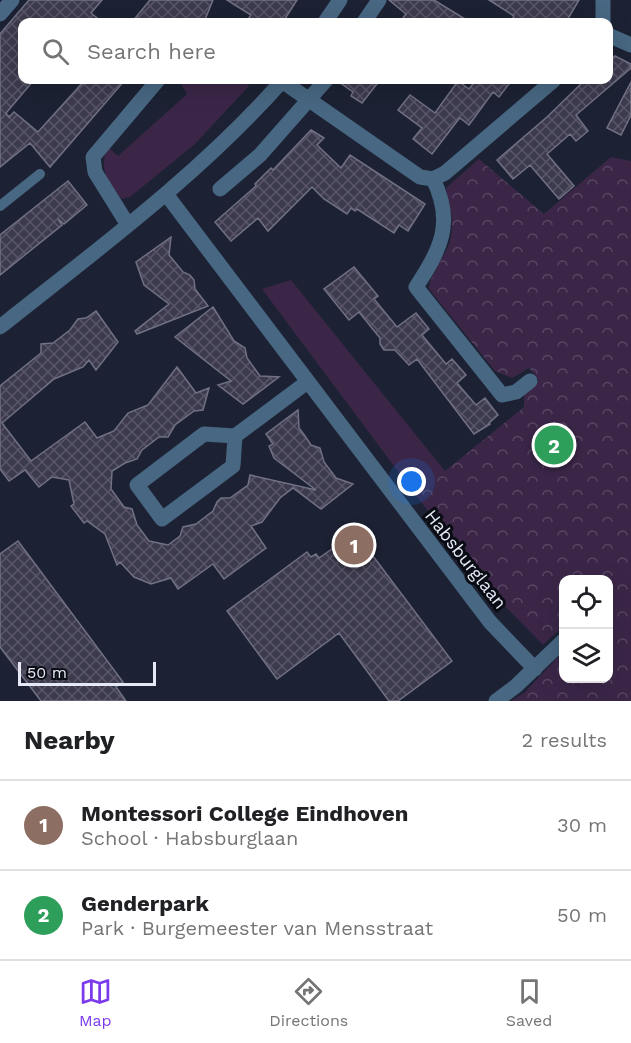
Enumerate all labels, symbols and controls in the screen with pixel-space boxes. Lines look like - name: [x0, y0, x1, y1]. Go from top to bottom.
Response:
- search box: [18, 18, 613, 84]
- icon: search: [39, 35, 72, 68]
- text: Search here: [87, 39, 216, 64]
- pin: 2: [534, 422, 574, 468]
- your location: [397, 467, 426, 496]
- street label: Habsburglaan: [421, 505, 511, 613]
- pin: 1: [334, 522, 374, 568]
- map controls: [559, 575, 613, 683]
- button: locate: [559, 575, 613, 629]
- button: layers: [559, 629, 613, 683]
- scale bar: [18, 659, 156, 686]
- text: 50 m: [27, 663, 67, 682]
- text: Nearby: [24, 725, 115, 755]
- text: 2 results: [522, 728, 607, 752]
- text: Montessori College Eindhoven: [81, 801, 408, 826]
- text: 1: [39, 813, 48, 837]
- text: 30 m: [557, 813, 607, 837]
- text: School · Habsburglaan: [81, 826, 298, 850]
- text: Genderpark: [81, 891, 209, 916]
- text: 2: [38, 903, 49, 927]
- text: 50 m: [557, 903, 607, 927]
- text: Park · Burgemeester van Mensstraat: [81, 916, 433, 940]
- tab: Map: [79, 975, 112, 1030]
- tab: Directions: [269, 975, 348, 1030]
- tab: Saved: [506, 975, 552, 1030]

